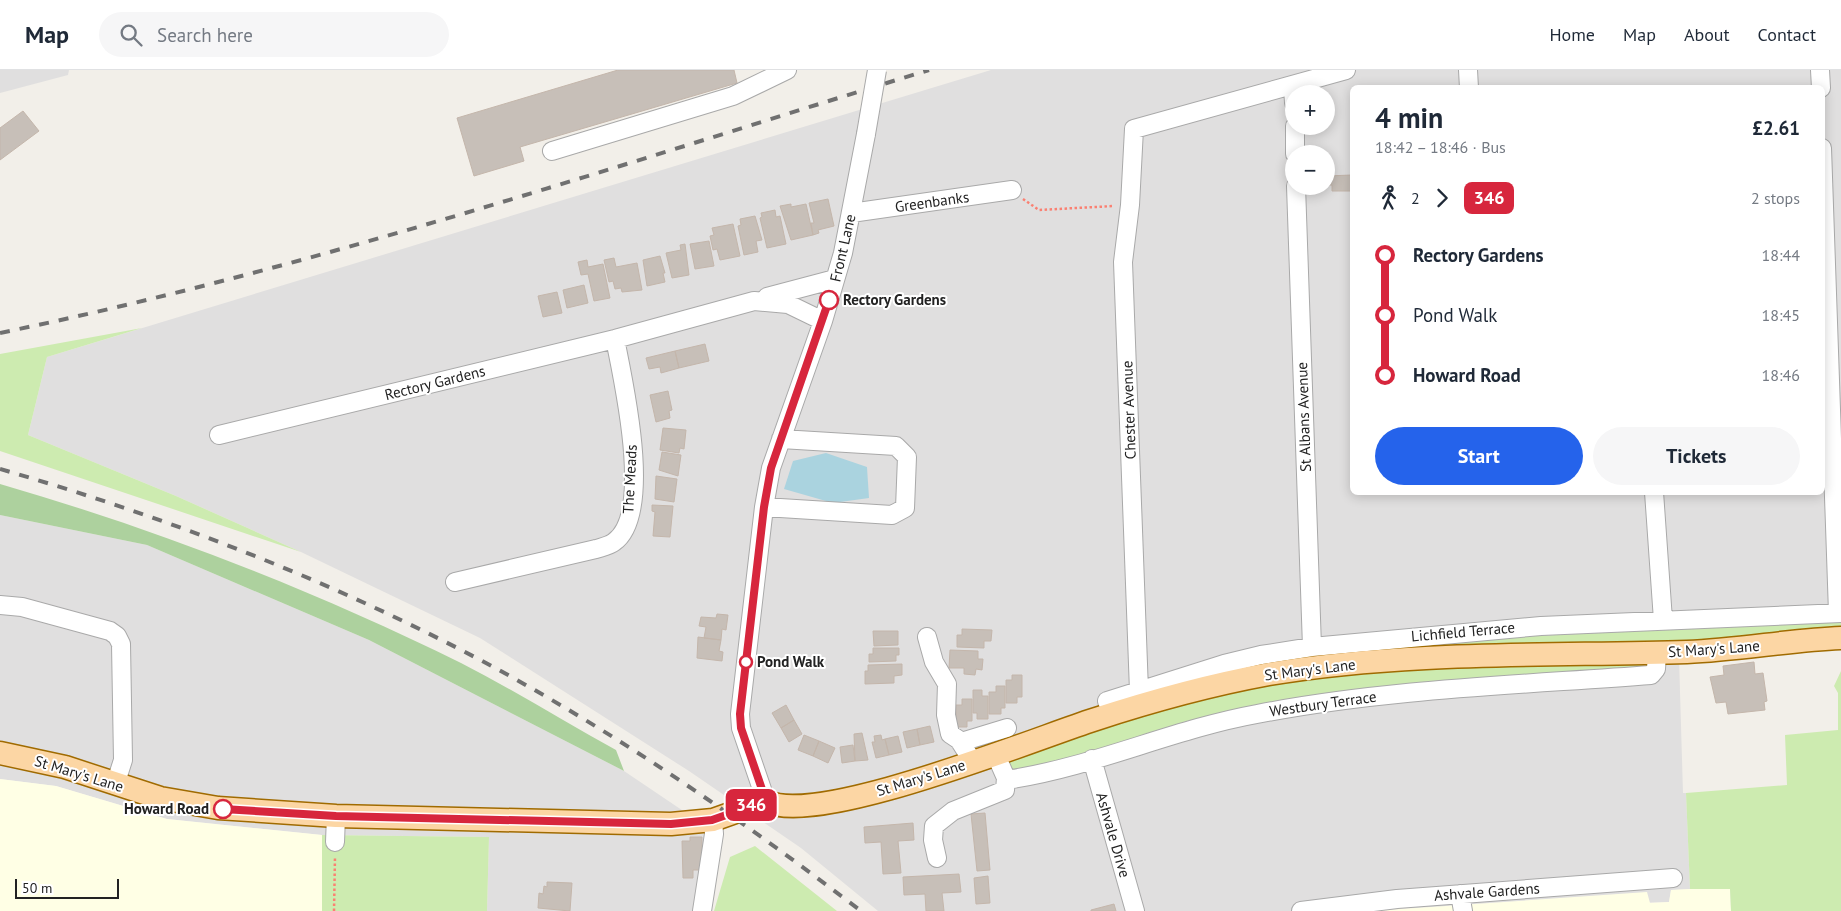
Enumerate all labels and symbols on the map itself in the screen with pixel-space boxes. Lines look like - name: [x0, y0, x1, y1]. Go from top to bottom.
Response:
- street label: Greenbanks: [894, 187, 970, 216]
- street label: Front Lane: [826, 212, 860, 284]
- marker: Rectory Gardens: [819, 290, 839, 310]
- place label: Rectory Gardens: [843, 290, 946, 309]
- street label: Chester Avenue: [1117, 360, 1140, 460]
- street label: Rectory Gardens: [383, 361, 487, 404]
- street label: St Albans Avenue: [1292, 362, 1315, 472]
- street label: The Meads: [618, 444, 641, 514]
- street label: Lichfield Terrace: [1410, 617, 1516, 646]
- street label: St Mary's Lane: [1667, 636, 1760, 661]
- place label: Pond Walk: [757, 652, 825, 671]
- street label: St Mary's Lane: [1263, 654, 1357, 685]
- marker: Pond Walk: [739, 655, 753, 669]
- street label: Westbury Terrace: [1268, 687, 1378, 720]
- street label: St Mary's Lane: [32, 751, 126, 796]
- street label: St Mary's Lane: [874, 755, 968, 800]
- line badge: 346: [722, 789, 780, 821]
- street label: Ashvale Drive: [1092, 790, 1135, 880]
- place label: Howard Road: [124, 799, 209, 818]
- marker: Howard Road: [213, 799, 233, 819]
- scale bar: [15, 876, 119, 899]
- street label: Ashvale Gardens: [1433, 878, 1540, 905]

